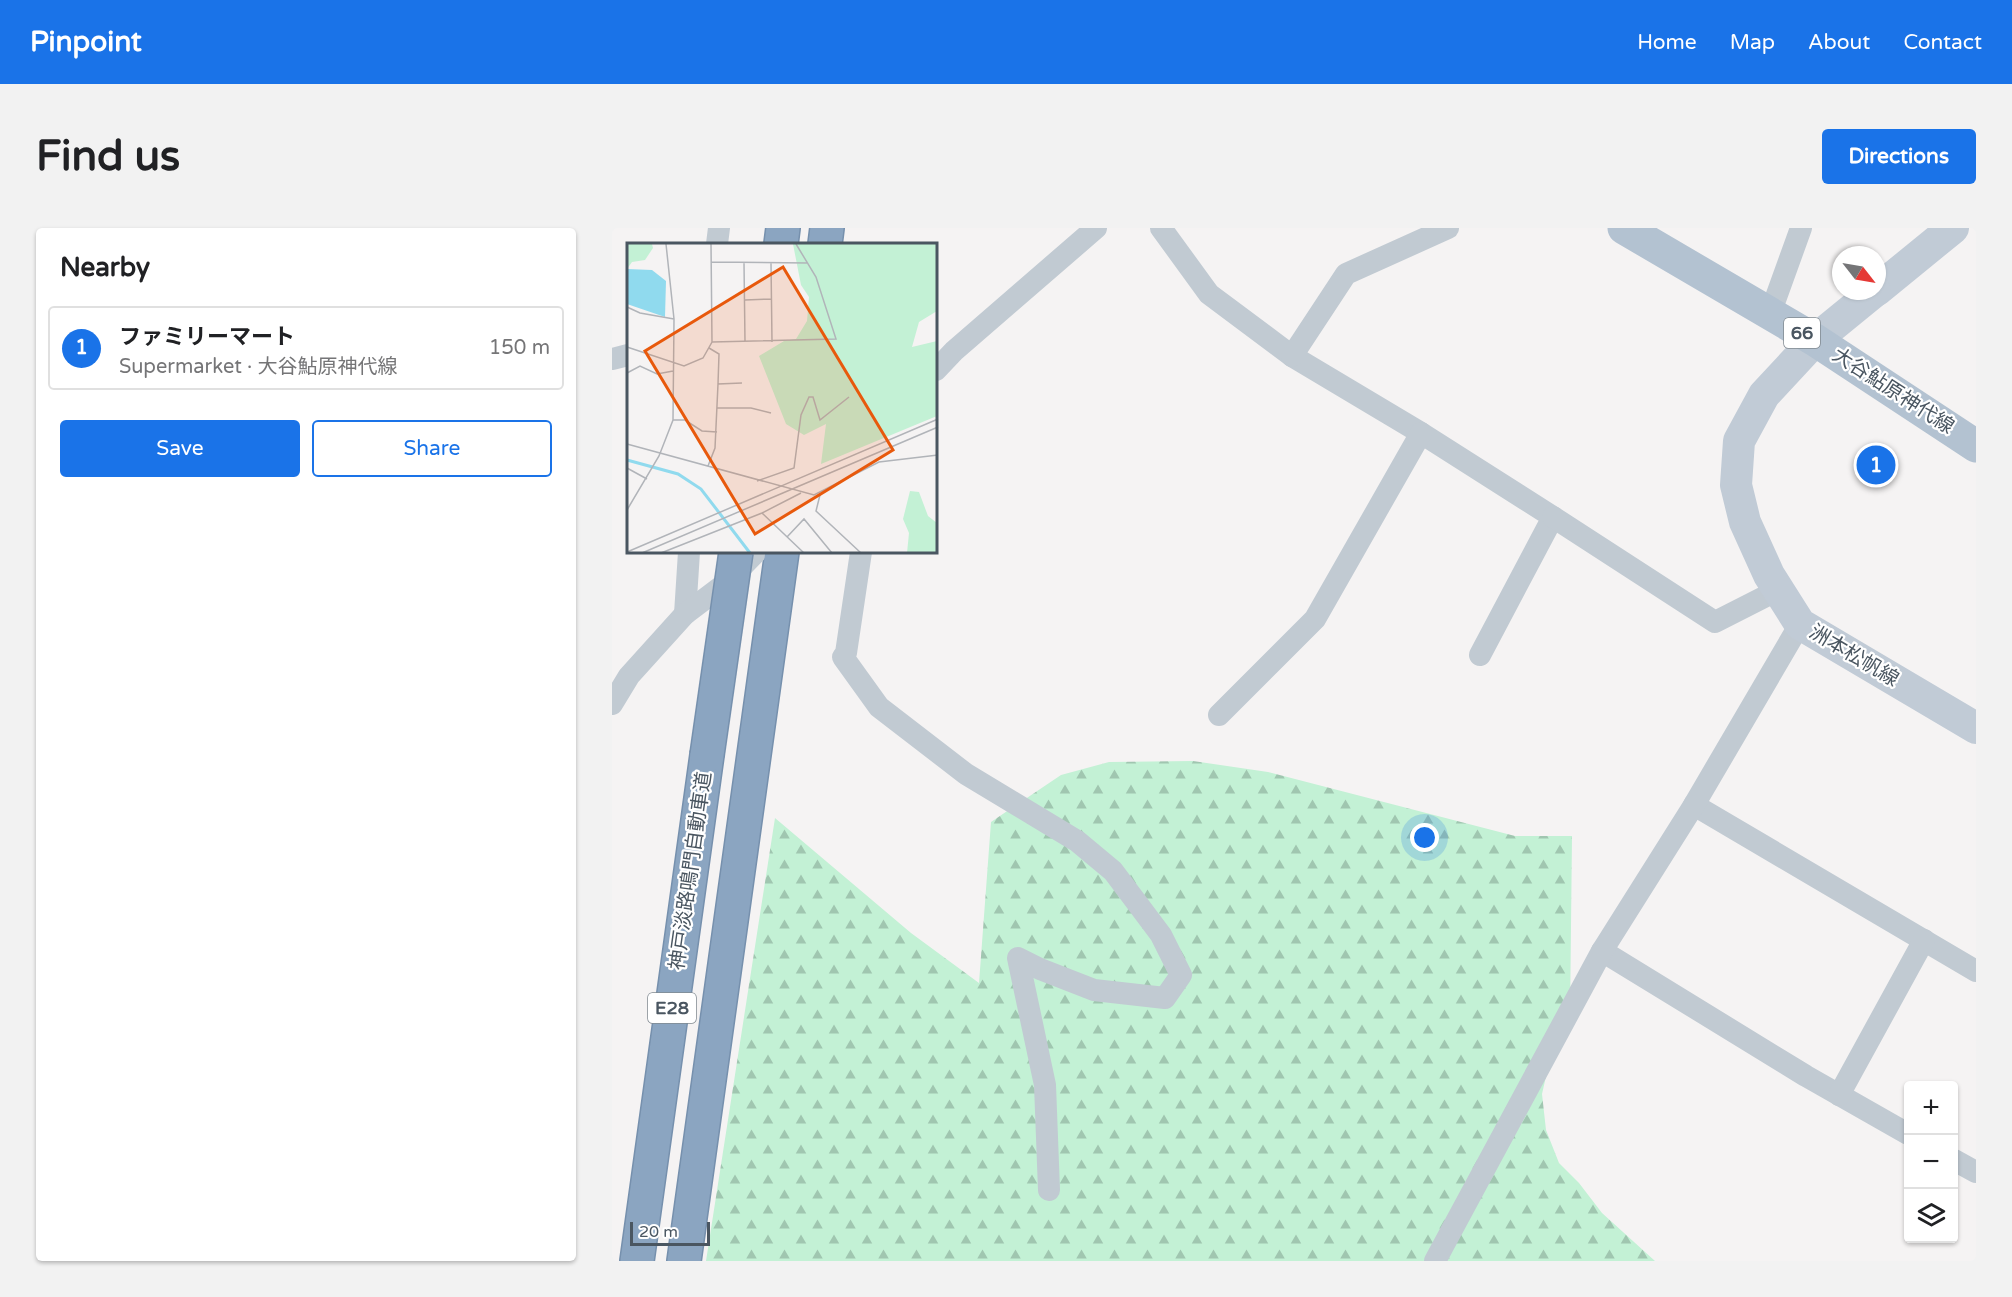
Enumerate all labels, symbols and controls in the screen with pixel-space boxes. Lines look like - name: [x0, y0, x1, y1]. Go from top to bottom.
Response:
- text: Pinpoint: [30, 25, 142, 59]
- text: Home: [1637, 30, 1697, 55]
- text: Map: [1730, 30, 1775, 55]
- text: About: [1808, 30, 1870, 55]
- text: Contact: [1903, 30, 1982, 55]
- button: Directions: [1822, 129, 1976, 184]
- text: Find us: [36, 131, 180, 182]
- inset map: [627, 243, 938, 554]
- north arrow: [1832, 246, 1886, 300]
- text: Nearby: [60, 252, 150, 283]
- road number: 66: [1784, 318, 1820, 348]
- text: ファミリーマート: [119, 324, 295, 350]
- text: 1: [75, 336, 88, 360]
- text: 150 m: [489, 336, 550, 360]
- street label: 大谷鮎原神代線: [1828, 343, 1958, 439]
- text: Supermarket · 大谷鮎原神代線: [119, 355, 397, 379]
- button: Save: [60, 420, 300, 477]
- button: Share: [312, 420, 552, 477]
- pin: 1: [1856, 442, 1896, 488]
- street label: 洲本松帆線: [1805, 620, 1903, 692]
- street label: 神戸淡路鳴門自動車道: [665, 770, 717, 972]
- your location: [1410, 823, 1439, 852]
- road number: E28: [648, 993, 696, 1023]
- map controls: [1904, 1081, 1958, 1243]
- button: +: [1904, 1081, 1958, 1135]
- button: −: [1904, 1135, 1958, 1189]
- button: layers: [1904, 1189, 1958, 1243]
- scale bar: [630, 1219, 710, 1246]
- text: 20 m: [639, 1222, 678, 1242]

